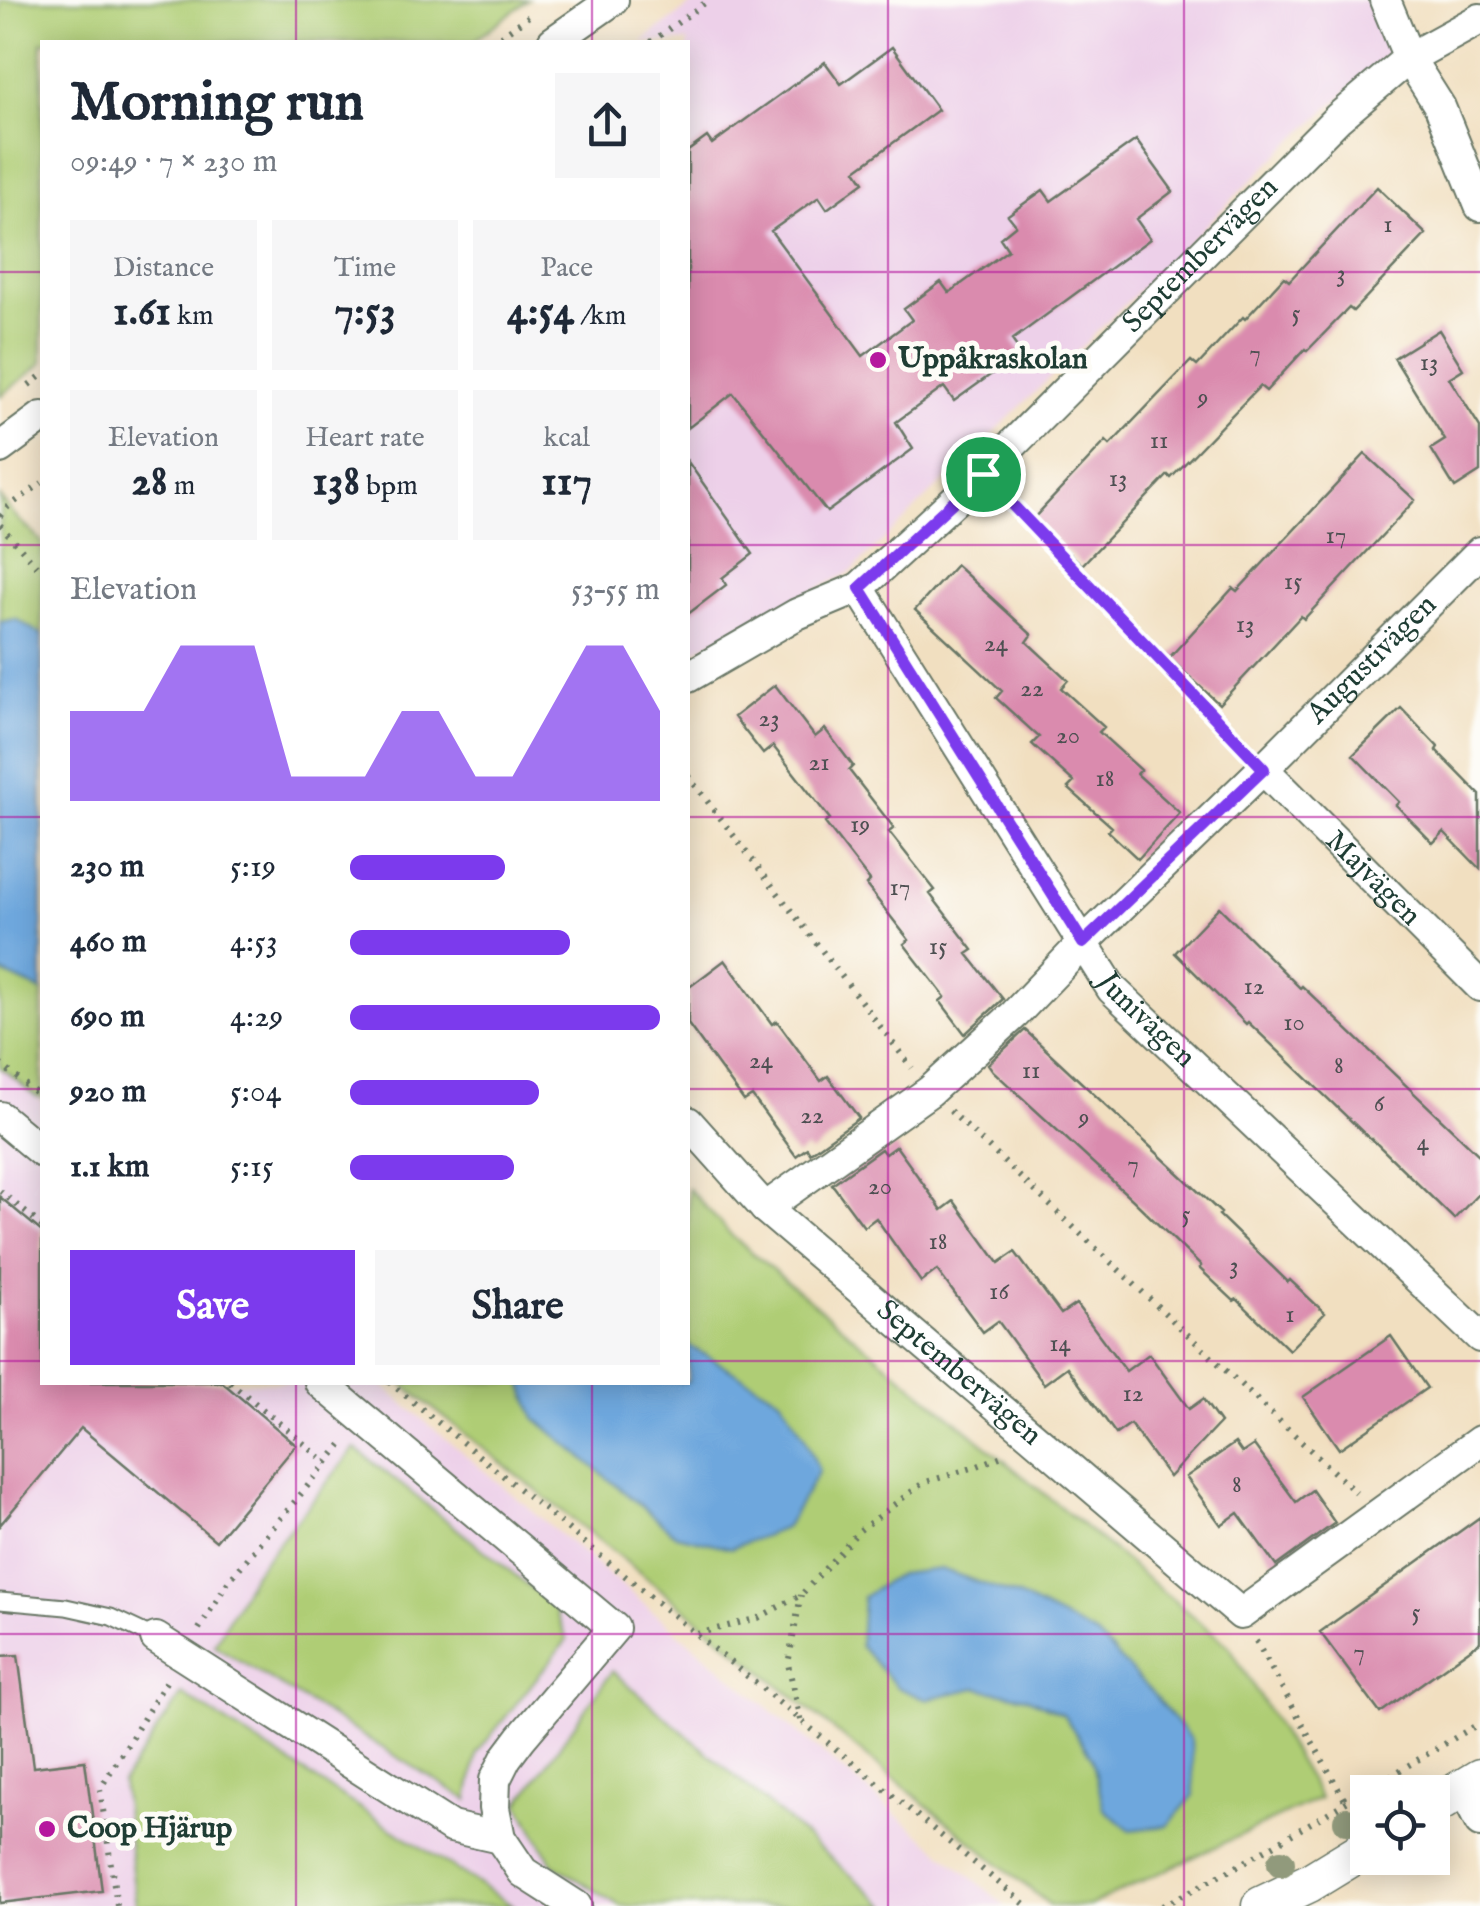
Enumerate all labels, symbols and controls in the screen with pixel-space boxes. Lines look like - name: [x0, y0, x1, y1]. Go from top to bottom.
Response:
- text: Morning run: [70, 69, 364, 139]
- button: share: [555, 73, 660, 178]
- text: 09:49 · 7 × 230 m: [70, 142, 277, 183]
- street label: Septembervägen: [1115, 169, 1287, 342]
- house number: 1: [1383, 209, 1393, 241]
- text: Distance: [113, 251, 214, 286]
- text: Time: [334, 251, 396, 286]
- text: Pace: [540, 251, 593, 286]
- house number: 3: [1336, 258, 1346, 290]
- text: 1.61: [113, 286, 171, 339]
- text: 7:53: [334, 286, 396, 339]
- text: 4:54: [507, 286, 574, 339]
- house number: 5: [1291, 298, 1301, 330]
- text: km: [171, 299, 214, 334]
- text: /km: [574, 299, 626, 334]
- house number: 7: [1249, 338, 1261, 370]
- place label: Uppåkraskolan: [898, 341, 1088, 379]
- house number: 13: [1420, 347, 1438, 379]
- marker: Uppåkraskolan: [867, 349, 889, 371]
- house number: 9: [1197, 382, 1208, 414]
- text: Elevation: [108, 421, 219, 456]
- text: Heart rate: [305, 421, 425, 456]
- text: kcal: [543, 421, 590, 456]
- house number: 11: [1150, 425, 1168, 457]
- pin: [941, 432, 1026, 517]
- icon: arrive: [956, 447, 1011, 502]
- text: 28: [131, 456, 168, 509]
- text: 138: [312, 456, 360, 509]
- text: 117: [541, 456, 592, 509]
- house number: 13: [1109, 463, 1127, 495]
- text: m: [168, 469, 195, 504]
- text: bpm: [360, 469, 418, 504]
- house number: 17: [1325, 520, 1347, 552]
- house number: 15: [1284, 566, 1302, 598]
- text: Elevation: [70, 570, 197, 611]
- text: 53–55 m: [571, 570, 660, 611]
- street label: Augustivägen: [1298, 587, 1445, 734]
- house number: 13: [1236, 609, 1254, 641]
- house number: 24: [984, 628, 1009, 660]
- house number: 22: [1020, 673, 1044, 705]
- house number: 23: [758, 703, 780, 735]
- house number: 20: [1056, 720, 1080, 752]
- house number: 21: [808, 747, 830, 779]
- house number: 18: [1095, 763, 1115, 795]
- house number: 19: [850, 809, 870, 841]
- street label: Majvägen: [1317, 823, 1429, 935]
- text: 230 m: [70, 847, 144, 888]
- text: 5:19: [230, 847, 276, 888]
- house number: 17: [889, 872, 911, 904]
- text: 460 m: [70, 922, 147, 963]
- text: 4:53: [230, 922, 278, 963]
- house number: 15: [929, 931, 947, 963]
- street label: Junivägen: [1086, 963, 1203, 1077]
- house number: 12: [1243, 971, 1265, 1003]
- text: 690 m: [70, 997, 145, 1038]
- text: 4:29: [230, 997, 283, 1038]
- house number: 10: [1283, 1007, 1305, 1039]
- house number: 24: [749, 1045, 774, 1077]
- house number: 8: [1334, 1050, 1344, 1082]
- house number: 11: [1022, 1055, 1040, 1087]
- text: 920 m: [70, 1072, 146, 1113]
- text: 5:04: [230, 1072, 281, 1113]
- house number: 6: [1374, 1088, 1385, 1120]
- house number: 22: [800, 1100, 824, 1132]
- house number: 9: [1078, 1102, 1089, 1134]
- house number: 4: [1417, 1127, 1430, 1159]
- text: 1.1 km: [70, 1147, 150, 1188]
- text: 5:15: [230, 1147, 274, 1188]
- house number: 7: [1127, 1149, 1139, 1181]
- house number: 20: [868, 1171, 892, 1203]
- house number: 5: [1181, 1199, 1191, 1231]
- house number: 18: [928, 1226, 948, 1258]
- button: Save: [70, 1250, 355, 1365]
- button: Share: [375, 1250, 660, 1365]
- house number: 3: [1229, 1250, 1239, 1282]
- house number: 16: [989, 1276, 1009, 1308]
- street label: Septembervägen: [868, 1292, 1049, 1454]
- house number: 1: [1285, 1299, 1295, 1331]
- house number: 14: [1049, 1328, 1072, 1360]
- house number: 12: [1122, 1378, 1144, 1410]
- house number: 8: [1232, 1469, 1242, 1501]
- house number: 5: [1411, 1597, 1421, 1629]
- house number: 7: [1353, 1637, 1365, 1669]
- map controls: [1350, 1775, 1450, 1875]
- button: locate: [1350, 1775, 1450, 1875]
- place label: Coop Hjärup: [67, 1810, 232, 1848]
- marker: Coop Hjärup: [36, 1818, 58, 1840]

